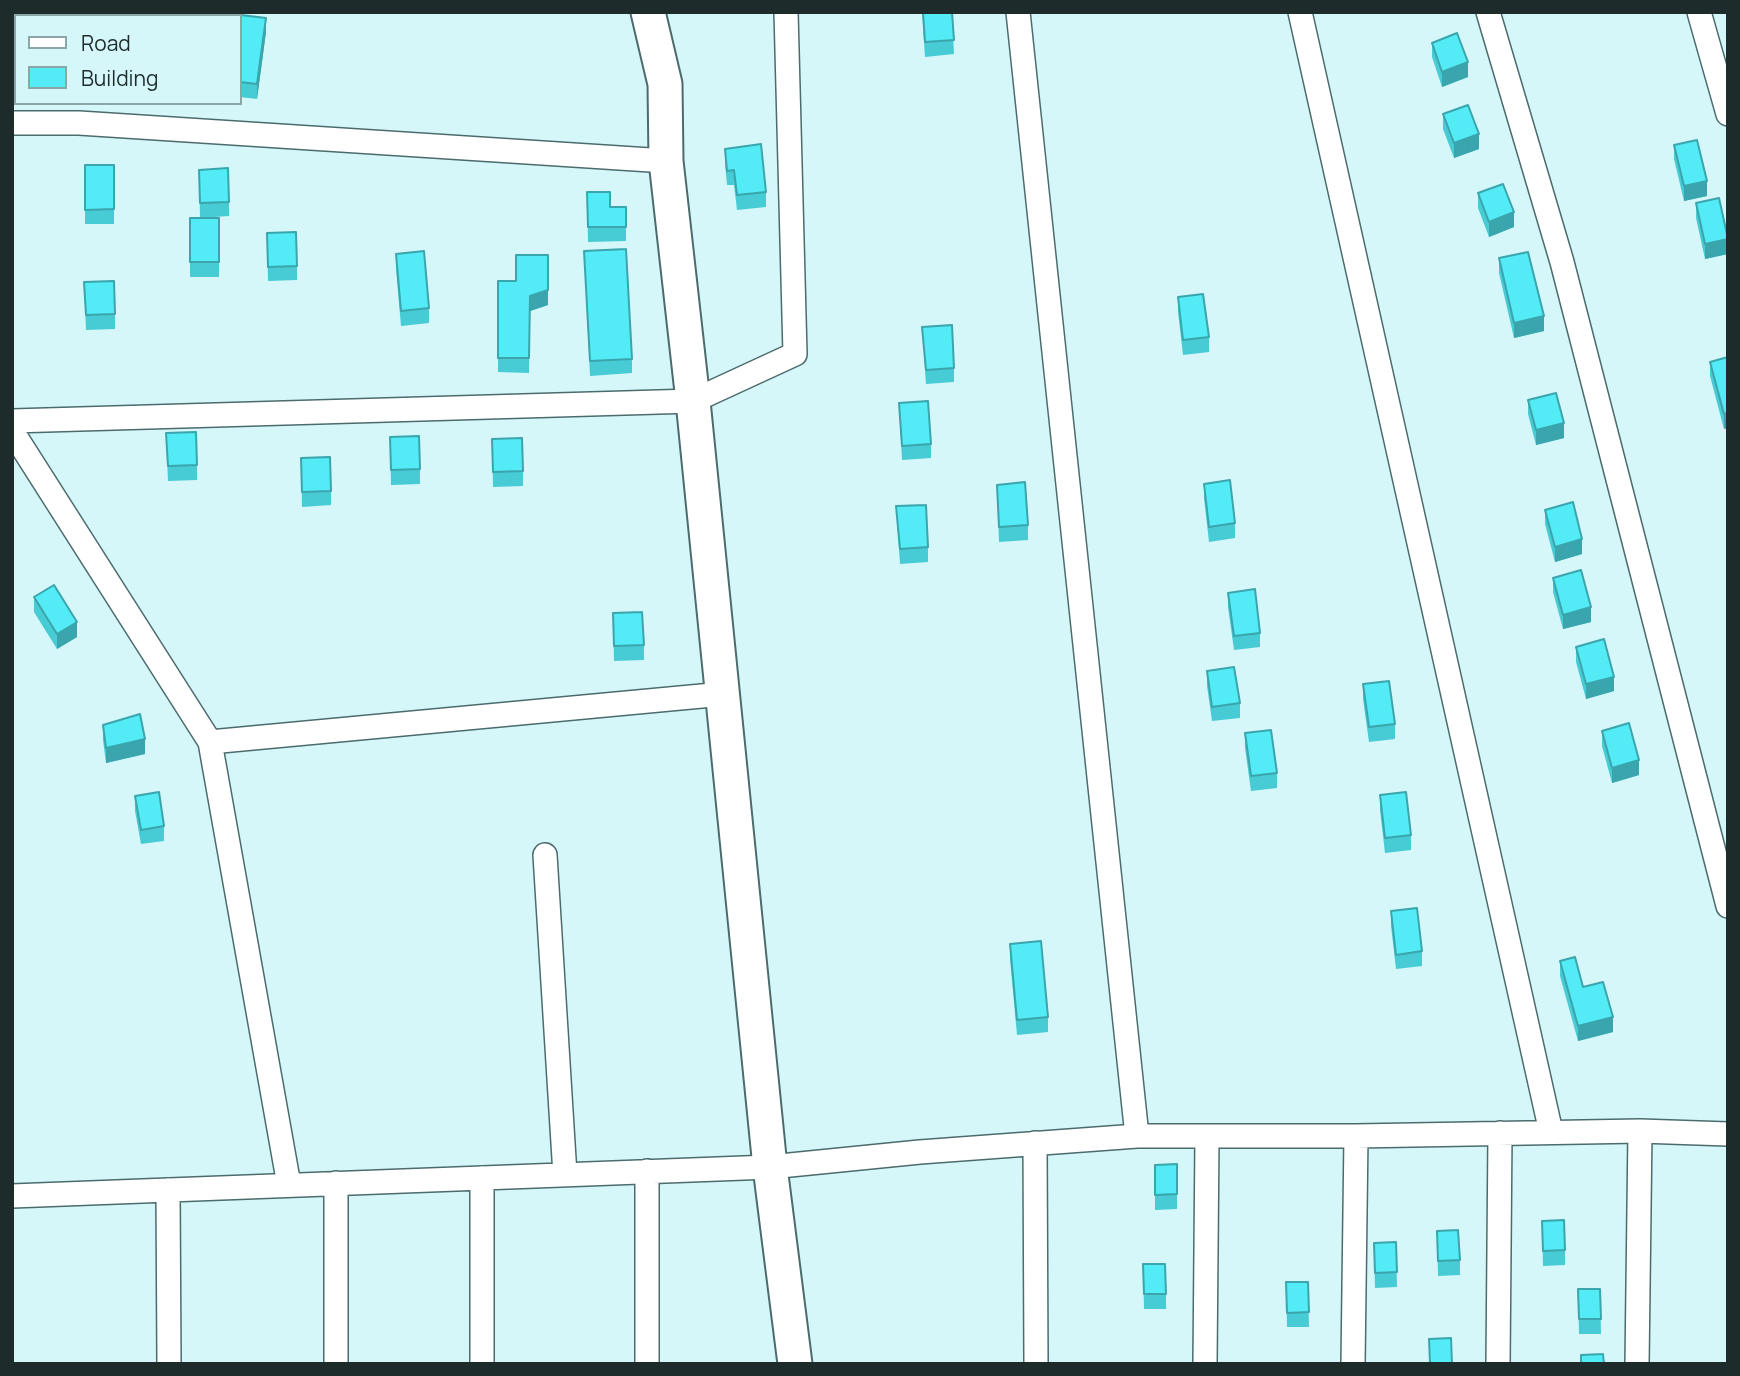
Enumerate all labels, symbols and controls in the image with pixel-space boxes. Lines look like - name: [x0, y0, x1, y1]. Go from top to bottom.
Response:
- legend: [14, 14, 242, 105]
- text: Road: [81, 29, 131, 57]
- text: Building: [81, 64, 158, 92]

